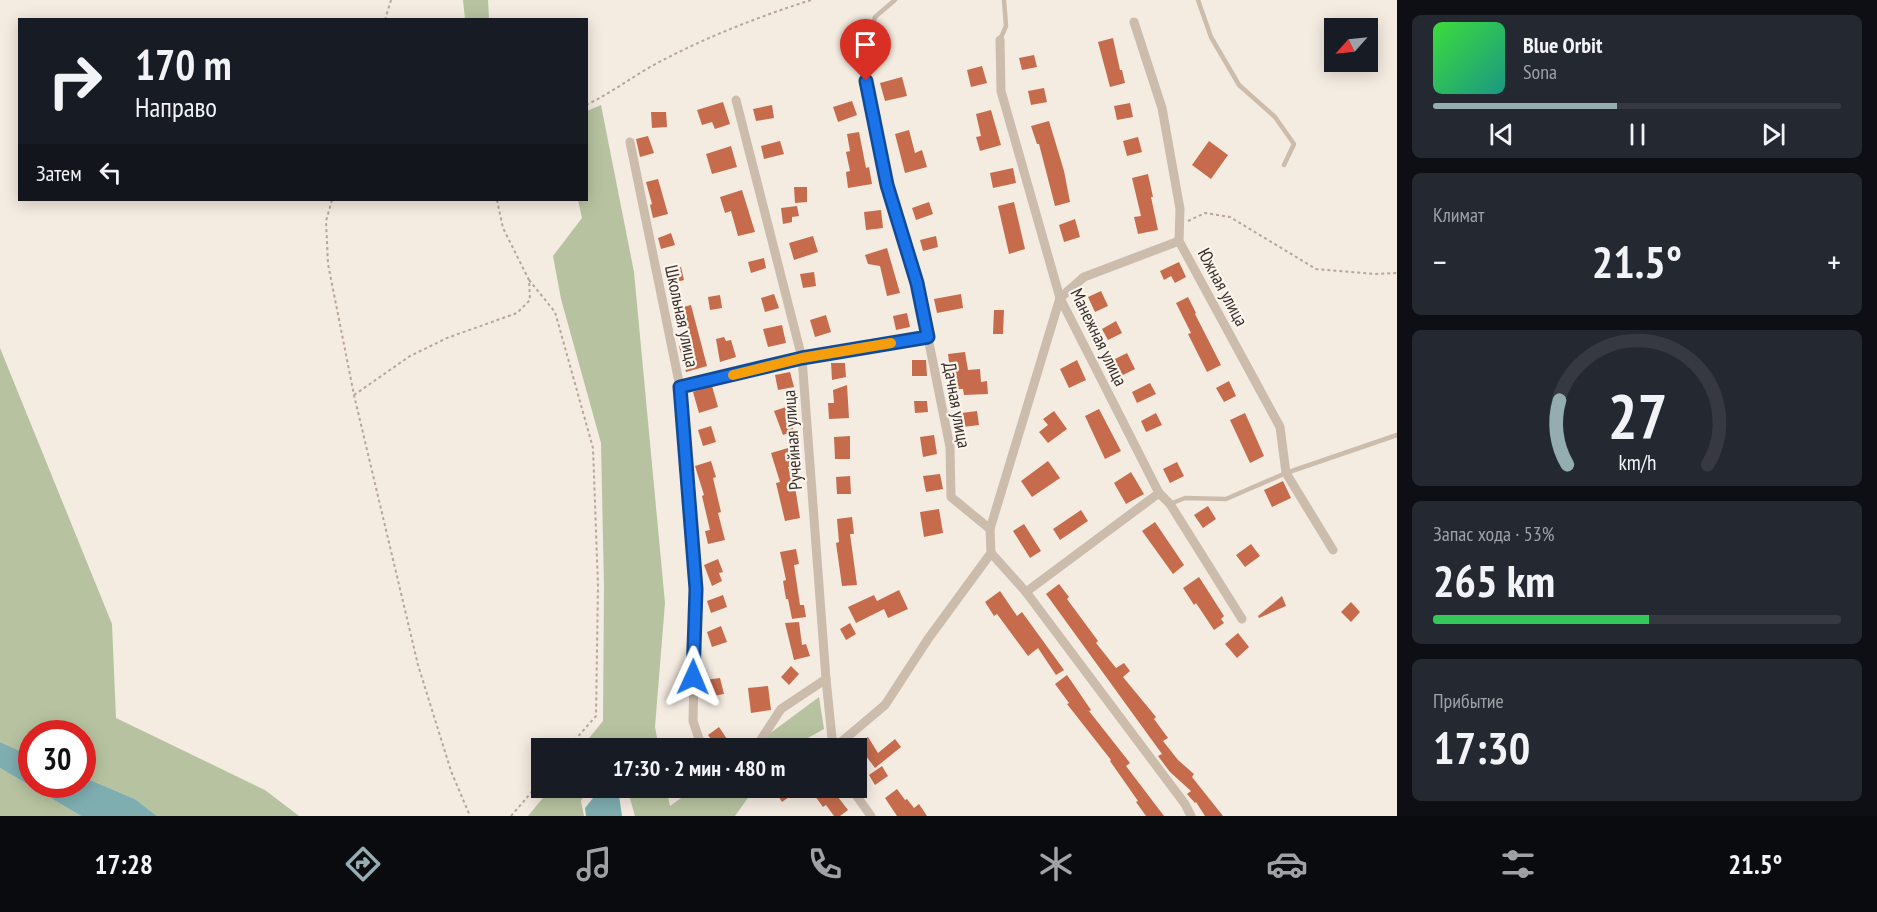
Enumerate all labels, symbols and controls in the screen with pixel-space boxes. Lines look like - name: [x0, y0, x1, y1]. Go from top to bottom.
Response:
- north arrow: [1324, 18, 1378, 72]
- map controls: [1324, 18, 1378, 72]
- pin: [840, 19, 891, 81]
- icon: arrive: [849, 28, 882, 61]
- text: Blue Orbit: [1523, 31, 1602, 59]
- text: 170 m: [135, 37, 232, 92]
- icon: right: [36, 42, 114, 120]
- text: Sona: [1523, 59, 1557, 85]
- text: Направо: [135, 90, 217, 124]
- icon: previous: [1485, 118, 1518, 151]
- icon: pause: [1621, 118, 1654, 151]
- icon: next: [1757, 118, 1790, 151]
- icon: left: [94, 156, 127, 189]
- text: Затем: [36, 159, 82, 187]
- text: Климат: [1433, 202, 1484, 228]
- text: 21.5°: [1592, 232, 1682, 290]
- text: −: [1433, 240, 1447, 283]
- text: +: [1827, 240, 1841, 283]
- street label: Южная улица: [1193, 244, 1253, 330]
- street label: Школьная улица: [660, 263, 704, 369]
- street label: Манежная улица: [1065, 284, 1133, 390]
- street label: Дачная улица: [938, 360, 976, 450]
- text: 27: [1607, 375, 1667, 456]
- street label: Ручейная улица: [777, 389, 807, 491]
- text: km/h: [1618, 448, 1656, 476]
- text: Запас хода · 53%: [1433, 521, 1554, 547]
- text: 265 km: [1433, 551, 1555, 609]
- position arrow: [661, 645, 725, 709]
- text: Прибытие: [1433, 688, 1504, 714]
- text: 17:30: [1433, 718, 1530, 776]
- speed limit sign: 30: [18, 720, 96, 798]
- text: 17:30 · 2 мин · 480 m: [613, 754, 785, 782]
- icon: directions: [342, 843, 384, 885]
- icon: music: [573, 843, 615, 885]
- icon: phone: [804, 843, 846, 885]
- icon: climate: [1035, 843, 1077, 885]
- icon: car: [1266, 843, 1308, 885]
- icon: filters: [1497, 843, 1539, 885]
- text: 17:28: [95, 847, 153, 881]
- text: 21.5°: [1728, 847, 1782, 881]

